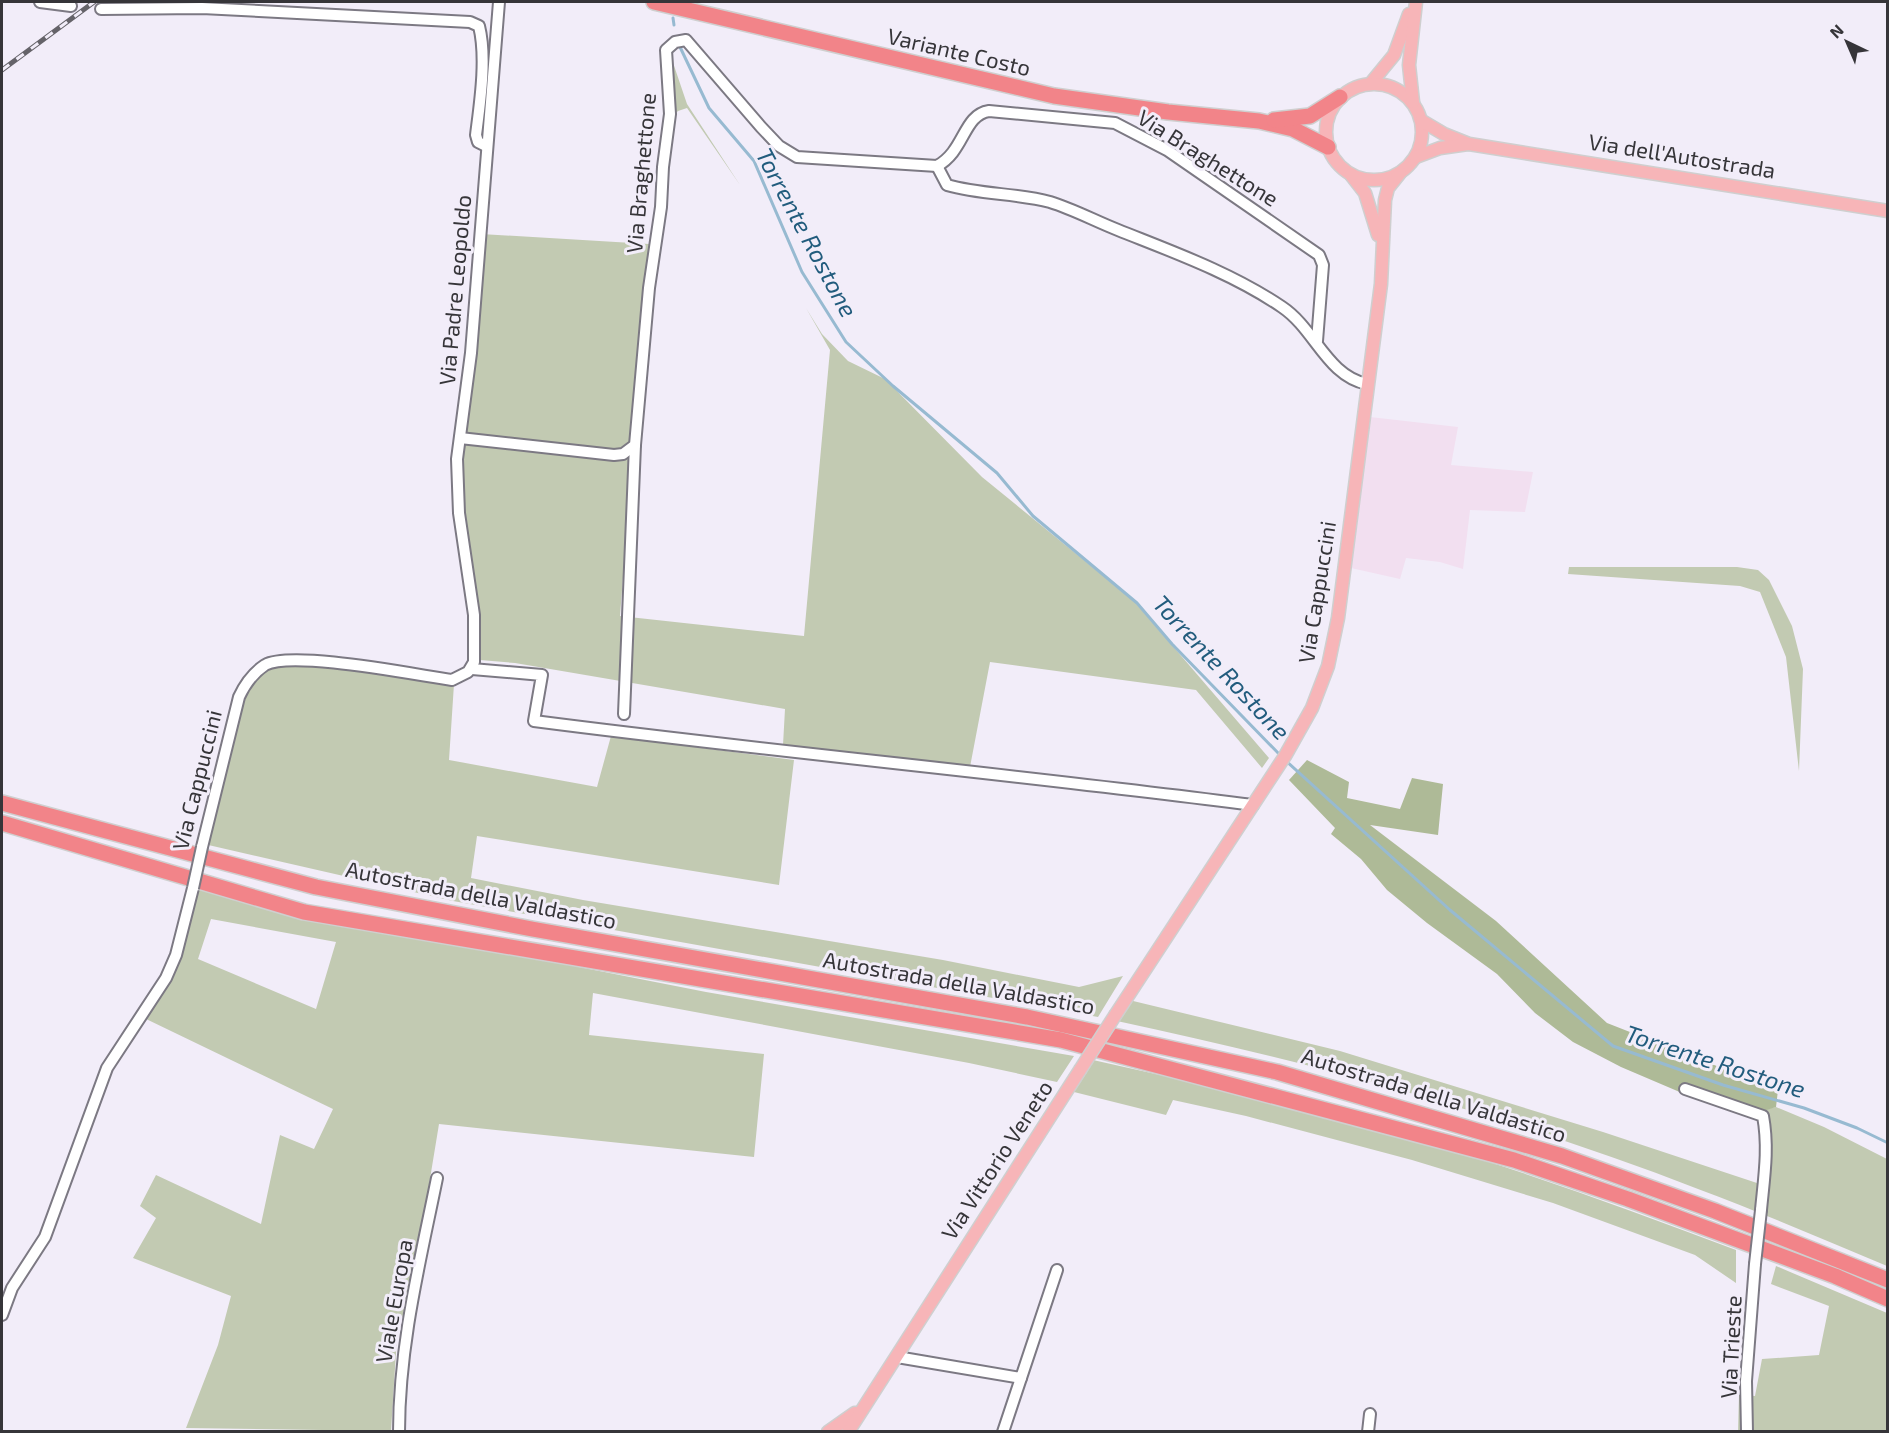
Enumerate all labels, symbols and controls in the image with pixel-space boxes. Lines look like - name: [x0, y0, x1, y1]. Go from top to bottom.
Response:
- north arrow: [1817, 12, 1877, 72]
- text: N: [1825, 20, 1847, 42]
- street label: Variante Costo: [885, 22, 1033, 80]
- street label: Via Braghettone: [620, 92, 660, 254]
- street label: Via Braghettone: [1133, 103, 1284, 211]
- street label: Via dell'Autostrada: [1587, 127, 1777, 183]
- water label: Torrente Rostone: [751, 143, 864, 322]
- street label: Via Padre Leopoldo: [433, 194, 475, 386]
- street label: Via Cappuccini: [1292, 519, 1340, 665]
- water label: Torrente Rostone: [1148, 589, 1297, 745]
- street label: Via Cappuccini: [166, 707, 226, 853]
- street label: Autostrada della Valdastico: [344, 855, 619, 933]
- street label: Autostrada della Valdastico: [821, 945, 1097, 1019]
- water label: Torrente Rostone: [1622, 1018, 1809, 1103]
- street label: Autostrada della Valdastico: [1299, 1041, 1570, 1147]
- street label: Via Vittorio Veneto: [935, 1075, 1057, 1244]
- street label: Viale Europa: [369, 1237, 417, 1365]
- street label: Via Trieste: [1714, 1295, 1746, 1399]

